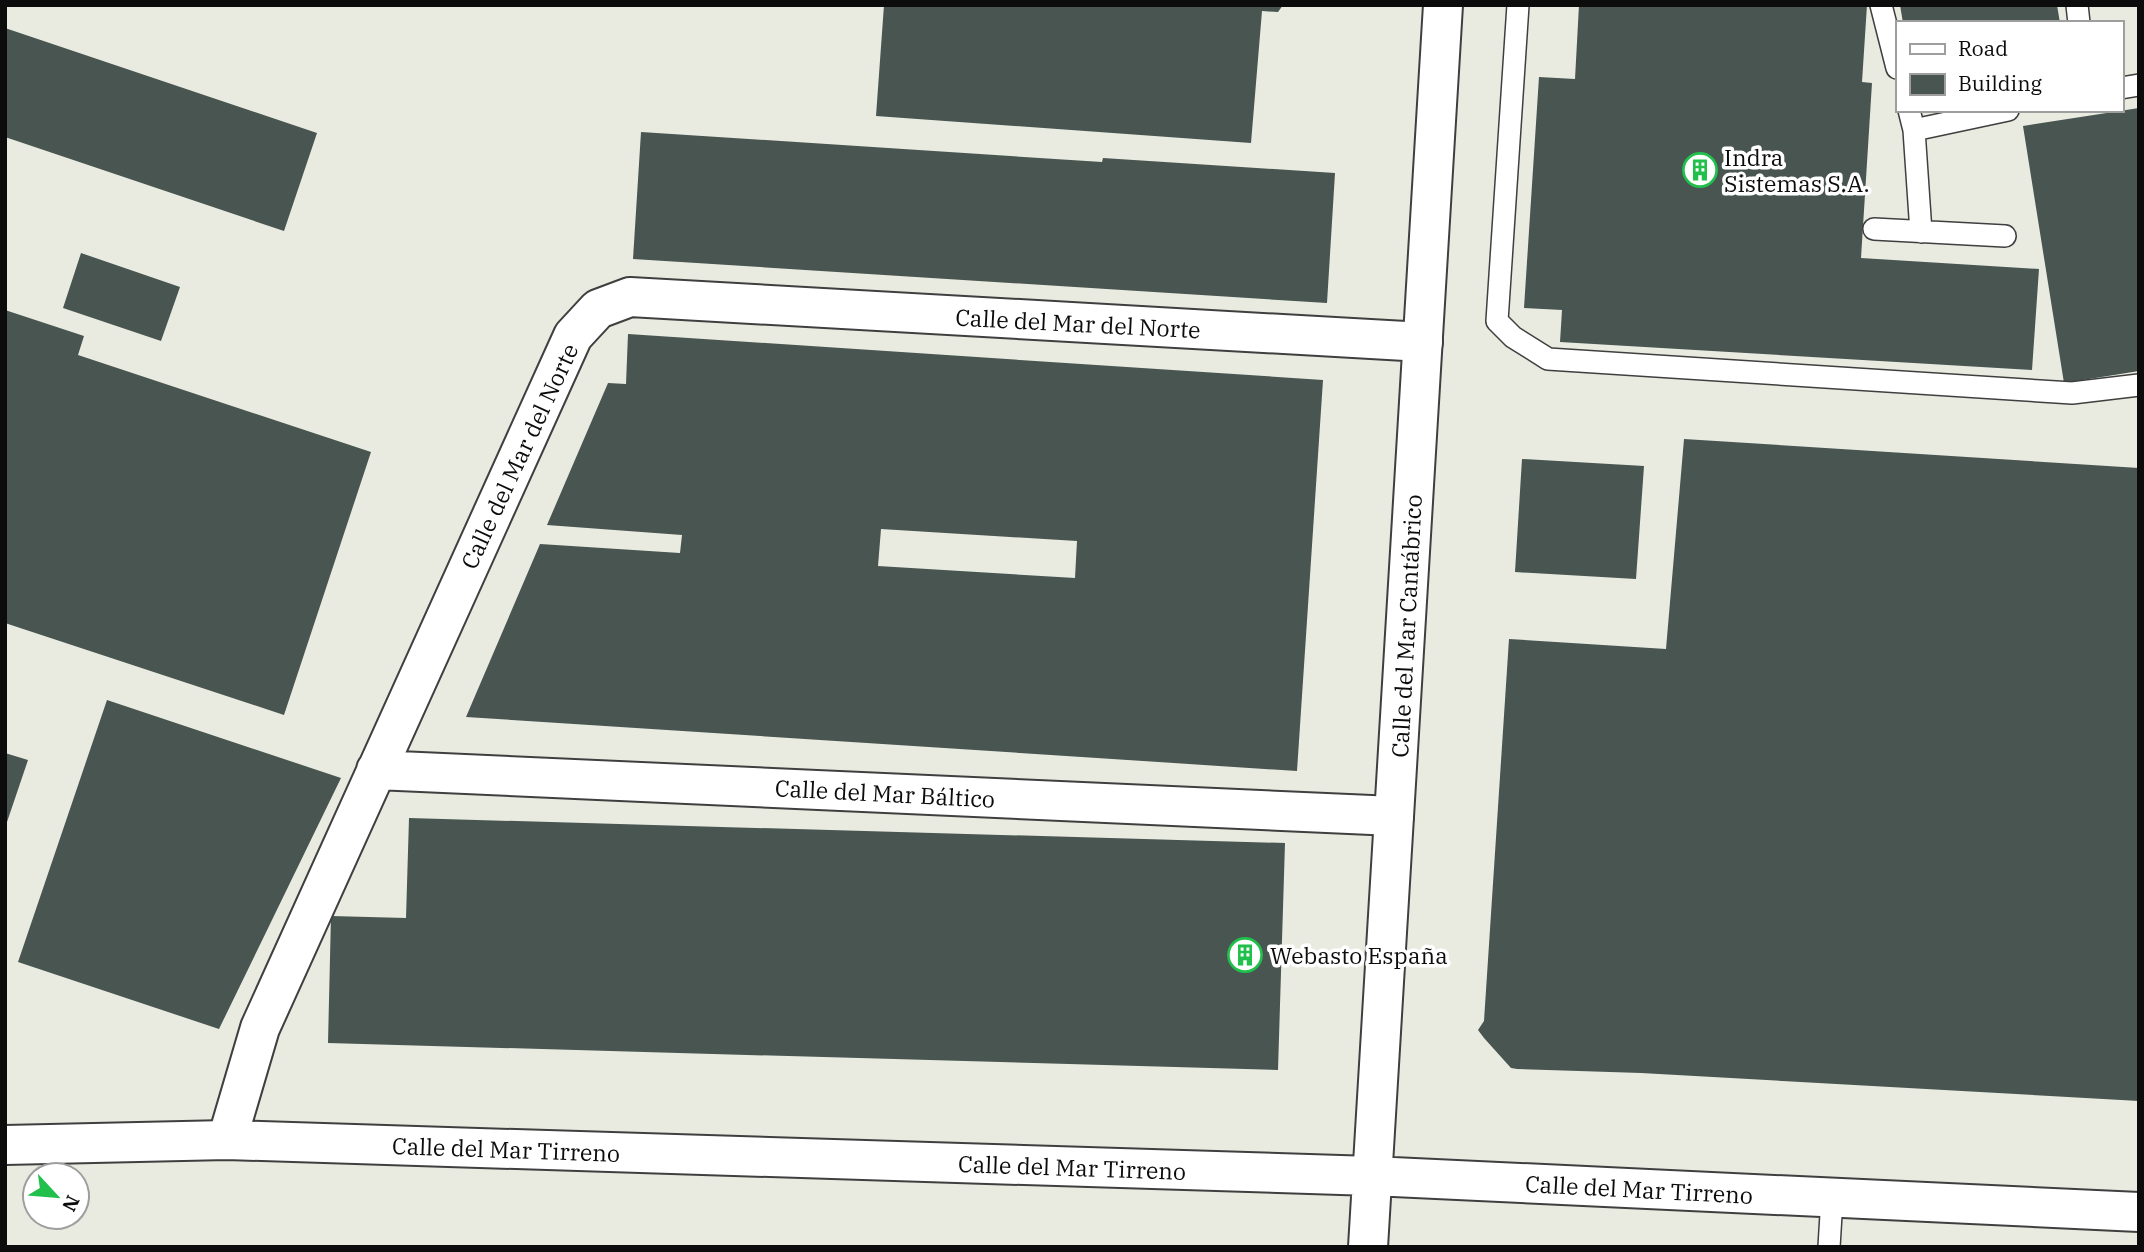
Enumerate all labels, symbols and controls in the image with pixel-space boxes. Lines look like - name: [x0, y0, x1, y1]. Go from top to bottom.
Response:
- legend: [1896, 21, 2123, 112]
- text: Road: [1958, 34, 2008, 62]
- text: Building: [1958, 69, 2043, 97]
- place label: Indra Sistemas S.A.: [1724, 142, 1870, 198]
- building icon: Indra Sistemas S.A.: [1681, 151, 1719, 189]
- street label: Calle del Mar del Norte: [955, 302, 1201, 344]
- street label: Calle del Mar del Norte: [454, 338, 584, 574]
- street label: Calle del Mar Cantábrico: [1384, 494, 1428, 758]
- street label: Calle del Mar Báltico: [774, 772, 996, 814]
- building icon: Webasto España: [1226, 936, 1264, 974]
- place label: Webasto España: [1270, 940, 1448, 970]
- street label: Calle del Mar Tirreno: [392, 1130, 620, 1168]
- street label: Calle del Mar Tirreno: [958, 1148, 1186, 1186]
- north arrow: [21, 1161, 91, 1231]
- street label: Calle del Mar Tirreno: [1524, 1168, 1754, 1210]
- text: N: [57, 1191, 85, 1215]

